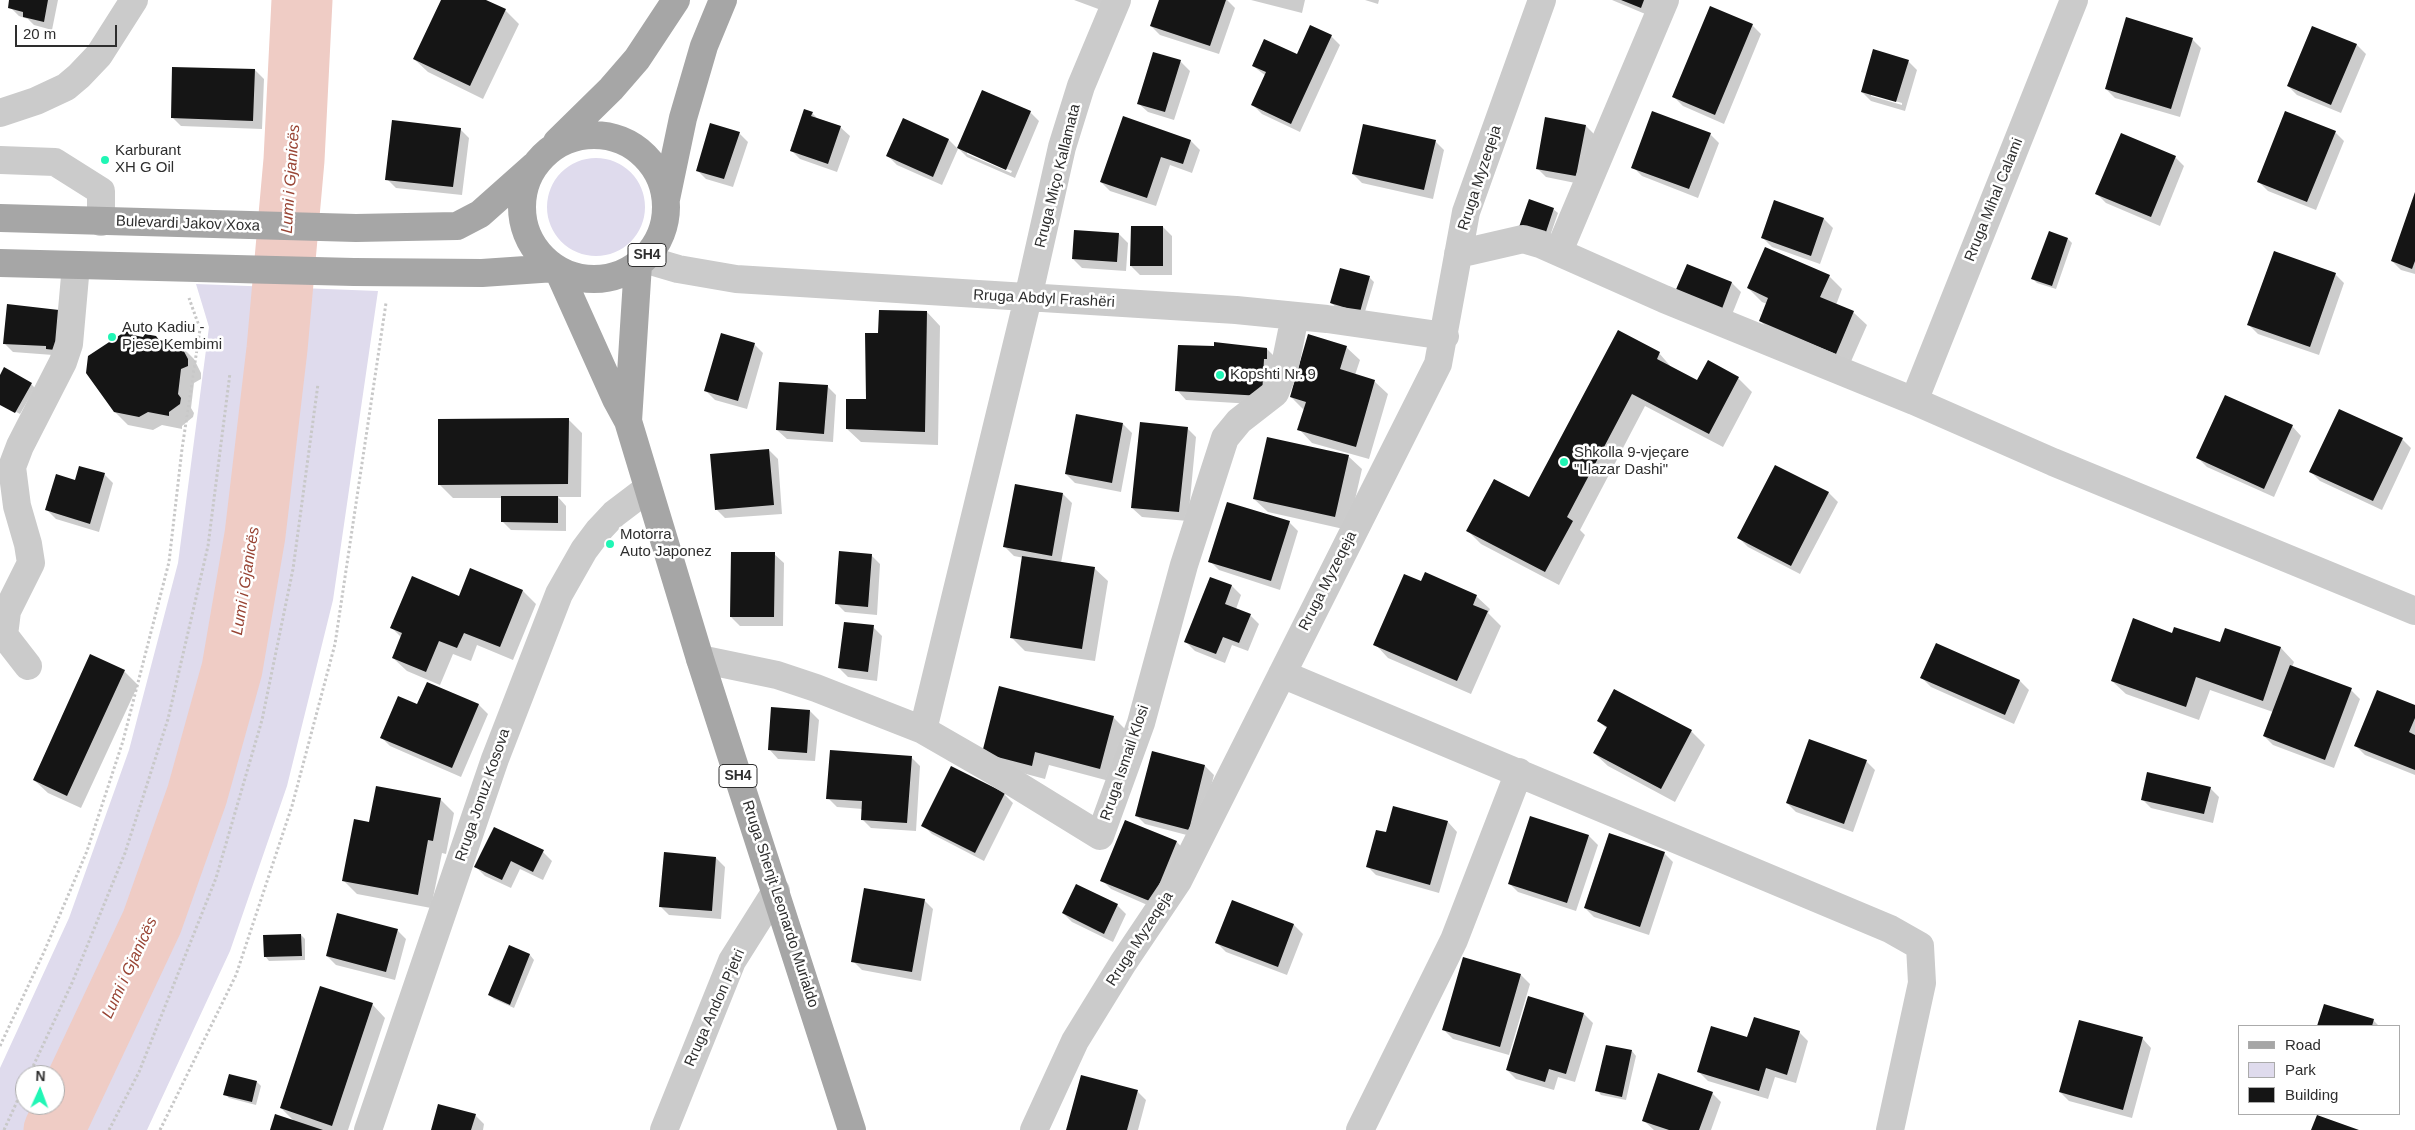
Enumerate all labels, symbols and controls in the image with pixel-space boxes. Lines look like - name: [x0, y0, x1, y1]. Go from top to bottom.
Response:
- scale bar: [18, 15, 120, 47]
- text: 20 m: [23, 25, 56, 42]
- street label: Rruga Miço Kallamata: [1031, 102, 1085, 250]
- street label: Rruga Myzeqeja: [1455, 123, 1505, 233]
- water label: Lumi i Gjanicës: [278, 124, 304, 234]
- street label: Rruga Mihal Calami: [1961, 136, 2027, 264]
- place label: Karburant XH G Oil: [115, 142, 181, 177]
- marker: Karburant XH G Oil: [99, 154, 111, 166]
- street label: Bulevardi Jakov Xoxa: [116, 212, 260, 236]
- road number: SH4: [628, 244, 666, 266]
- street label: Rruga Abdyl Frashëri: [973, 286, 1115, 312]
- place label: Auto Kadiu - Pjese Kembimi: [122, 319, 222, 354]
- marker: Auto Kadiu - Pjese Kembimi: [106, 331, 118, 343]
- place label: Kopshti Nr. 9: [1230, 366, 1316, 384]
- marker: Kopshti Nr. 9: [1214, 369, 1226, 381]
- place label: Shkolla 9-vjeçare "Llazar Dashi": [1574, 444, 1689, 479]
- marker: Shkolla 9-vjeçare "Llazar Dashi": [1558, 456, 1570, 468]
- water label: Lumi i Gjanicës: [228, 525, 264, 637]
- place label: Motorra Auto Japonez: [620, 526, 712, 561]
- street label: Rruga Myzeqeja: [1295, 528, 1361, 634]
- marker: Motorra Auto Japonez: [604, 538, 616, 550]
- street label: Rruga Ismail Klosi: [1097, 703, 1153, 823]
- street label: Rruga Jonuz Kosova: [452, 726, 514, 864]
- road number: SH4: [719, 764, 757, 788]
- street label: Rruga Shenjt Leonardo Murialdo: [738, 798, 822, 1010]
- street label: Rruga Myzeqeja: [1103, 888, 1177, 990]
- water label: Lumi i Gjanicës: [98, 914, 162, 1022]
- street label: Rruga Andon Pjetri: [681, 946, 749, 1070]
- legend: [2238, 1025, 2400, 1115]
- text: Road: [2285, 1036, 2321, 1053]
- text: Park: [2285, 1061, 2316, 1078]
- north arrow: [15, 1065, 65, 1115]
- text: N: [35, 1068, 46, 1084]
- text: Building: [2285, 1086, 2338, 1103]

